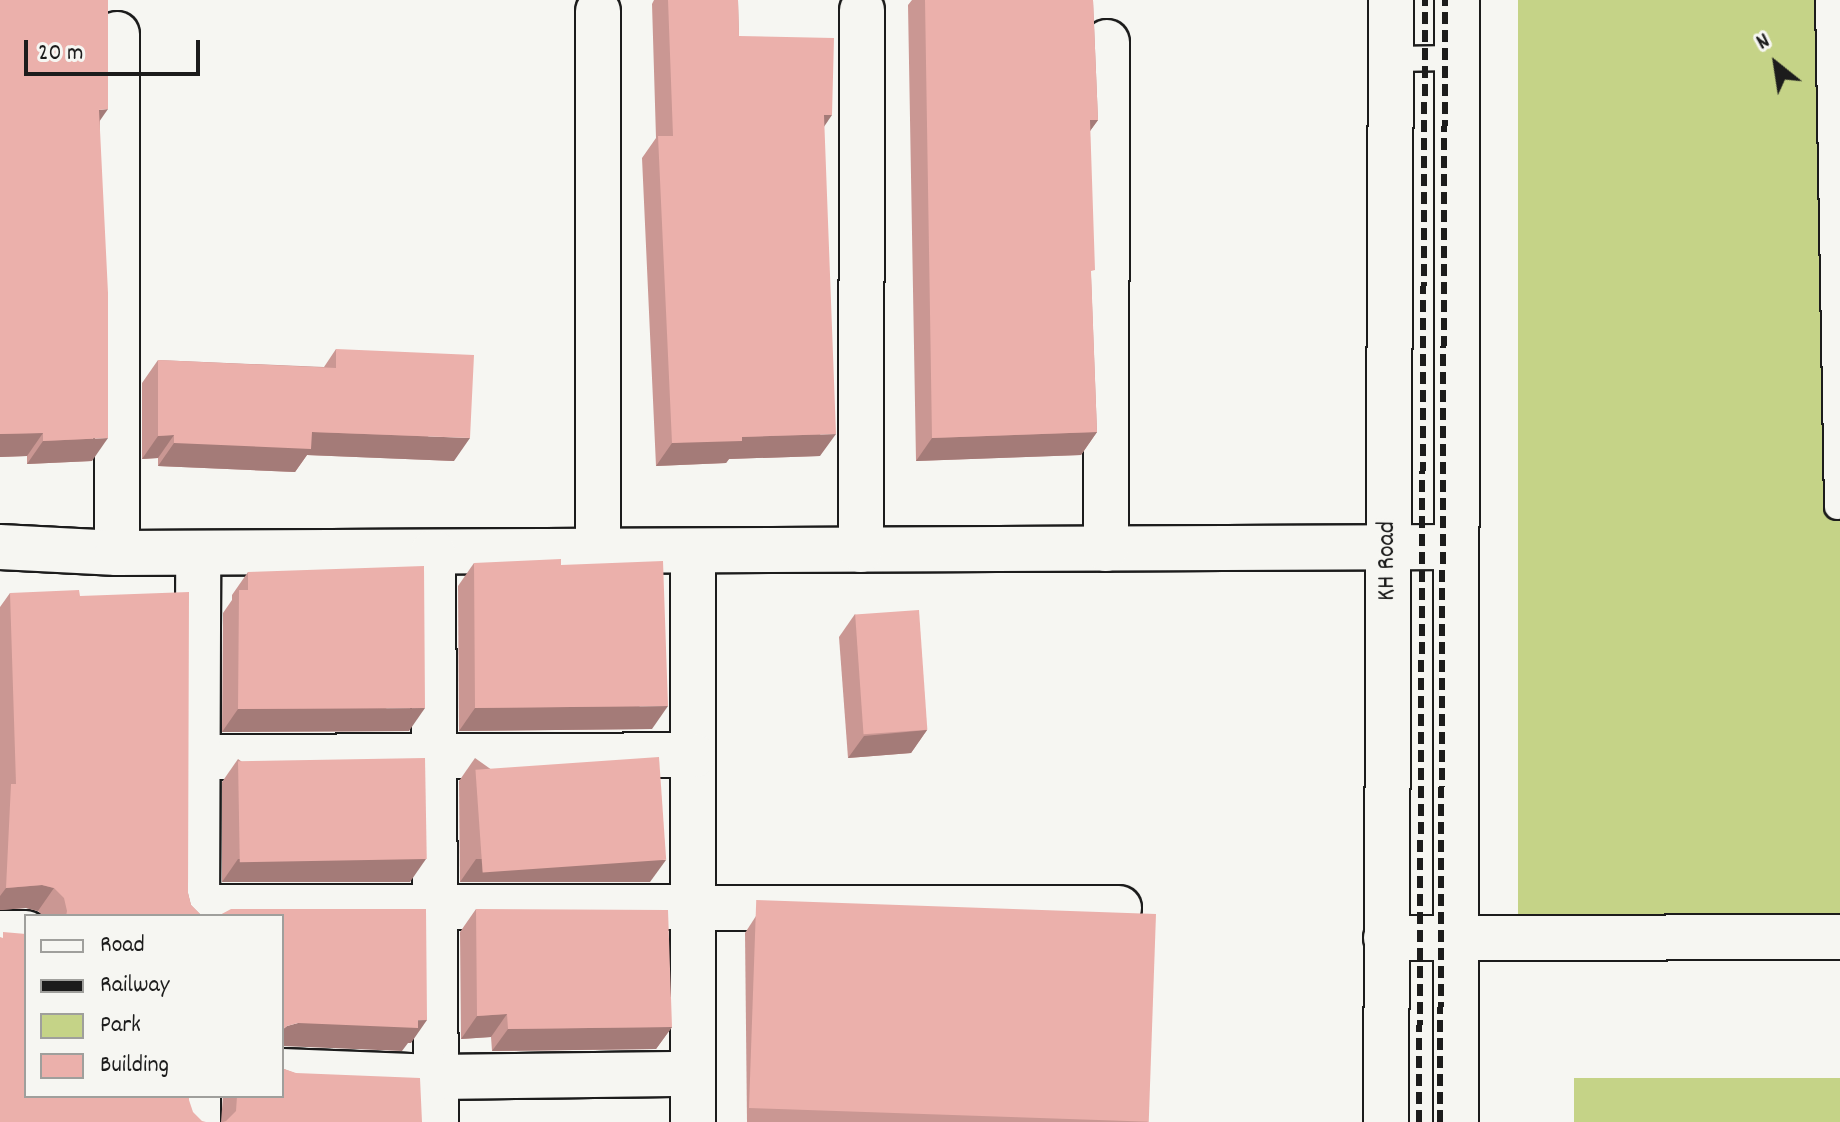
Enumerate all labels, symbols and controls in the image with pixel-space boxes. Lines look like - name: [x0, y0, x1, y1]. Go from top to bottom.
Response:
- scale bar: [28, 24, 204, 74]
- north arrow: [1736, 24, 1816, 104]
- text: N: [1751, 27, 1776, 59]
- text: 20 m: [38, 37, 84, 71]
- street label: KH Road: [1372, 521, 1404, 601]
- legend: [24, 914, 284, 1098]
- text: Road: [100, 929, 145, 963]
- text: Railway: [100, 969, 169, 1003]
- text: Park: [100, 1009, 141, 1043]
- text: Building: [100, 1049, 169, 1083]

